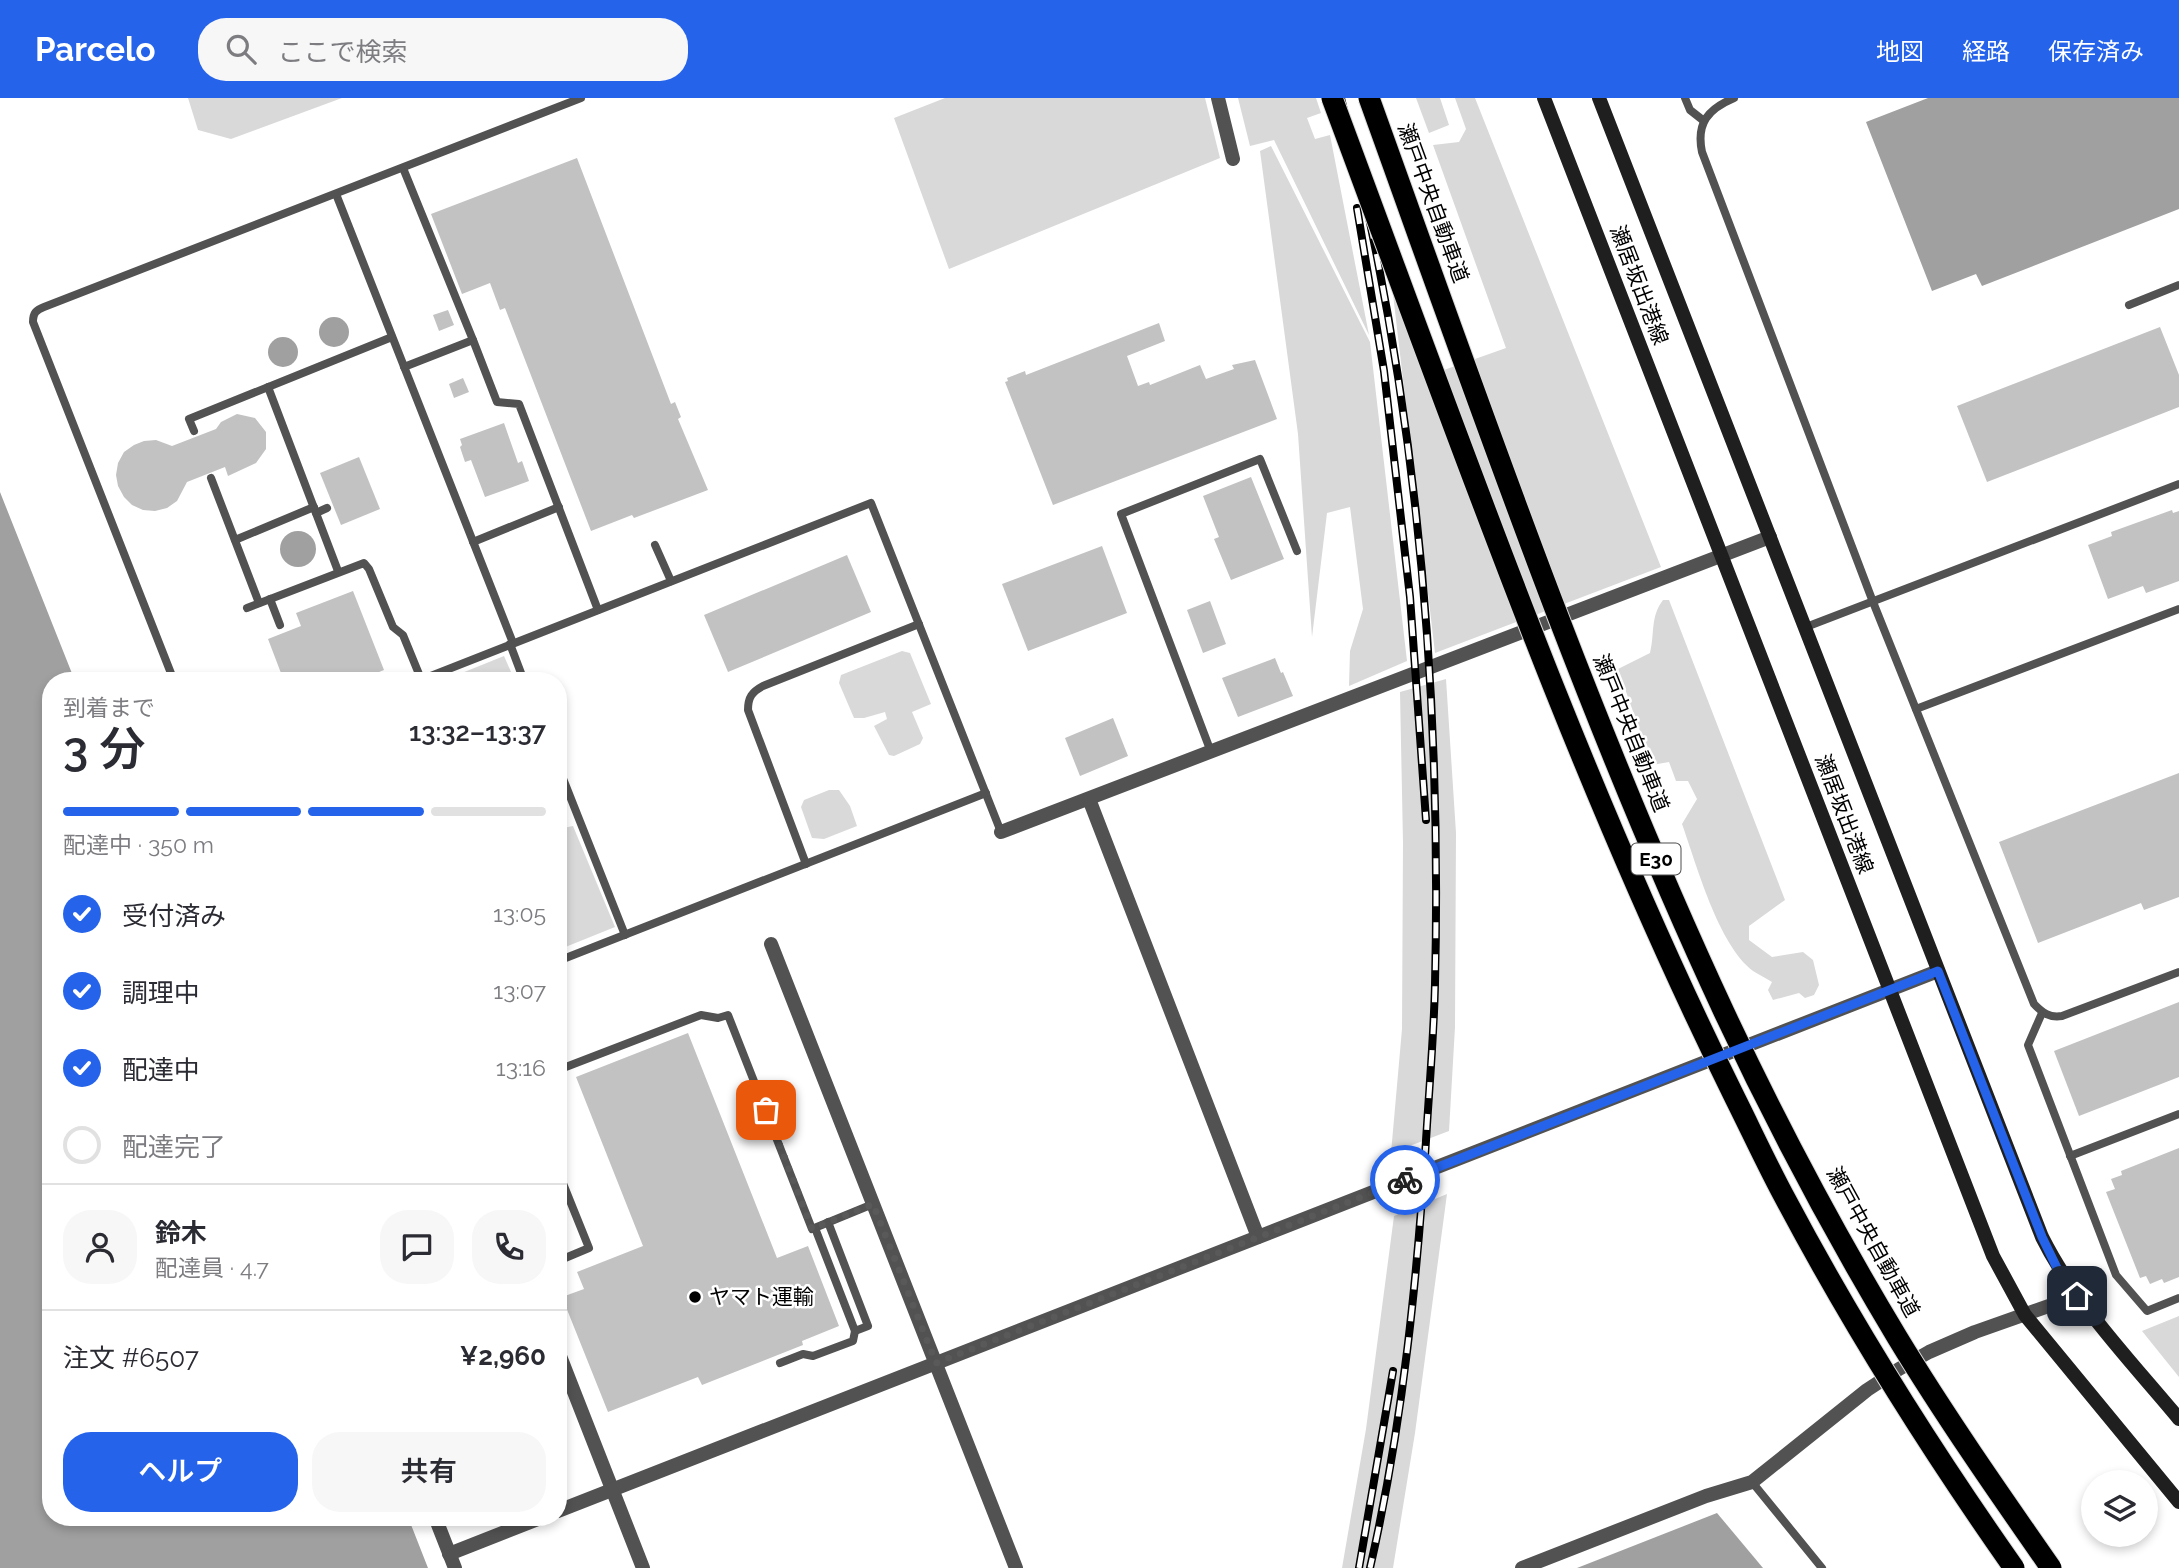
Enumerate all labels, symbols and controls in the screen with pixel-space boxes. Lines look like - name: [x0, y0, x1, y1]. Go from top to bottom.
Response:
- search box: [198, 18, 688, 81]
- text: Parcelo: [35, 30, 156, 69]
- icon: search: [222, 30, 260, 68]
- text: ここで検索: [278, 37, 408, 67]
- text: 地図: [1876, 37, 1924, 66]
- text: 経路: [1962, 37, 2010, 66]
- text: 保存済み: [2048, 37, 2144, 66]
- street label: 瀬戸中央自動車道: [1393, 120, 1474, 286]
- street label: 瀬居坂出港線: [1605, 222, 1674, 348]
- street label: 瀬戸中央自動車道: [1588, 650, 1675, 815]
- text: 到着まで: [63, 694, 155, 721]
- text: 13:32–13:37: [409, 717, 546, 747]
- text: 3 分: [63, 722, 146, 776]
- street label: 瀬居坂出港線: [1810, 751, 1879, 877]
- text: 配達中 · 350 m: [63, 831, 214, 858]
- road number: E30: [1632, 844, 1680, 874]
- icon: check: [63, 895, 101, 933]
- text: 13:05: [493, 900, 546, 927]
- text: 受付済み: [122, 901, 226, 931]
- icon: check: [63, 972, 101, 1010]
- text: 13:07: [493, 977, 546, 1004]
- text: 調理中: [122, 978, 200, 1008]
- icon: check: [63, 1049, 101, 1087]
- text: 13:16: [496, 1054, 546, 1081]
- text: 配達中: [122, 1055, 200, 1085]
- pin: [736, 1080, 796, 1140]
- icon: bag: [747, 1091, 785, 1129]
- text: 配達完了: [122, 1132, 226, 1162]
- courier: [1370, 1145, 1440, 1215]
- icon: bike: [1386, 1161, 1424, 1199]
- street label: 瀬戸中央自動車道: [1822, 1162, 1925, 1321]
- button: person: [63, 1210, 137, 1284]
- button: chat: [380, 1210, 454, 1284]
- button: phone: [472, 1210, 546, 1284]
- text: 鈴木: [155, 1218, 207, 1248]
- text: 配達員 · 4.7: [155, 1254, 269, 1281]
- pin: [2047, 1266, 2107, 1326]
- icon: home: [2058, 1277, 2096, 1315]
- place label: ヤマト運輸: [709, 1284, 814, 1309]
- marker: ヤマト運輸: [687, 1289, 703, 1305]
- text: ¥2,960: [460, 1341, 546, 1371]
- text: 注文 #6507: [63, 1343, 199, 1373]
- button: ヘルプ: [63, 1432, 298, 1512]
- button: 共有: [312, 1432, 546, 1512]
- map controls: [2081, 1470, 2158, 1547]
- button: layers: [2081, 1470, 2158, 1547]

